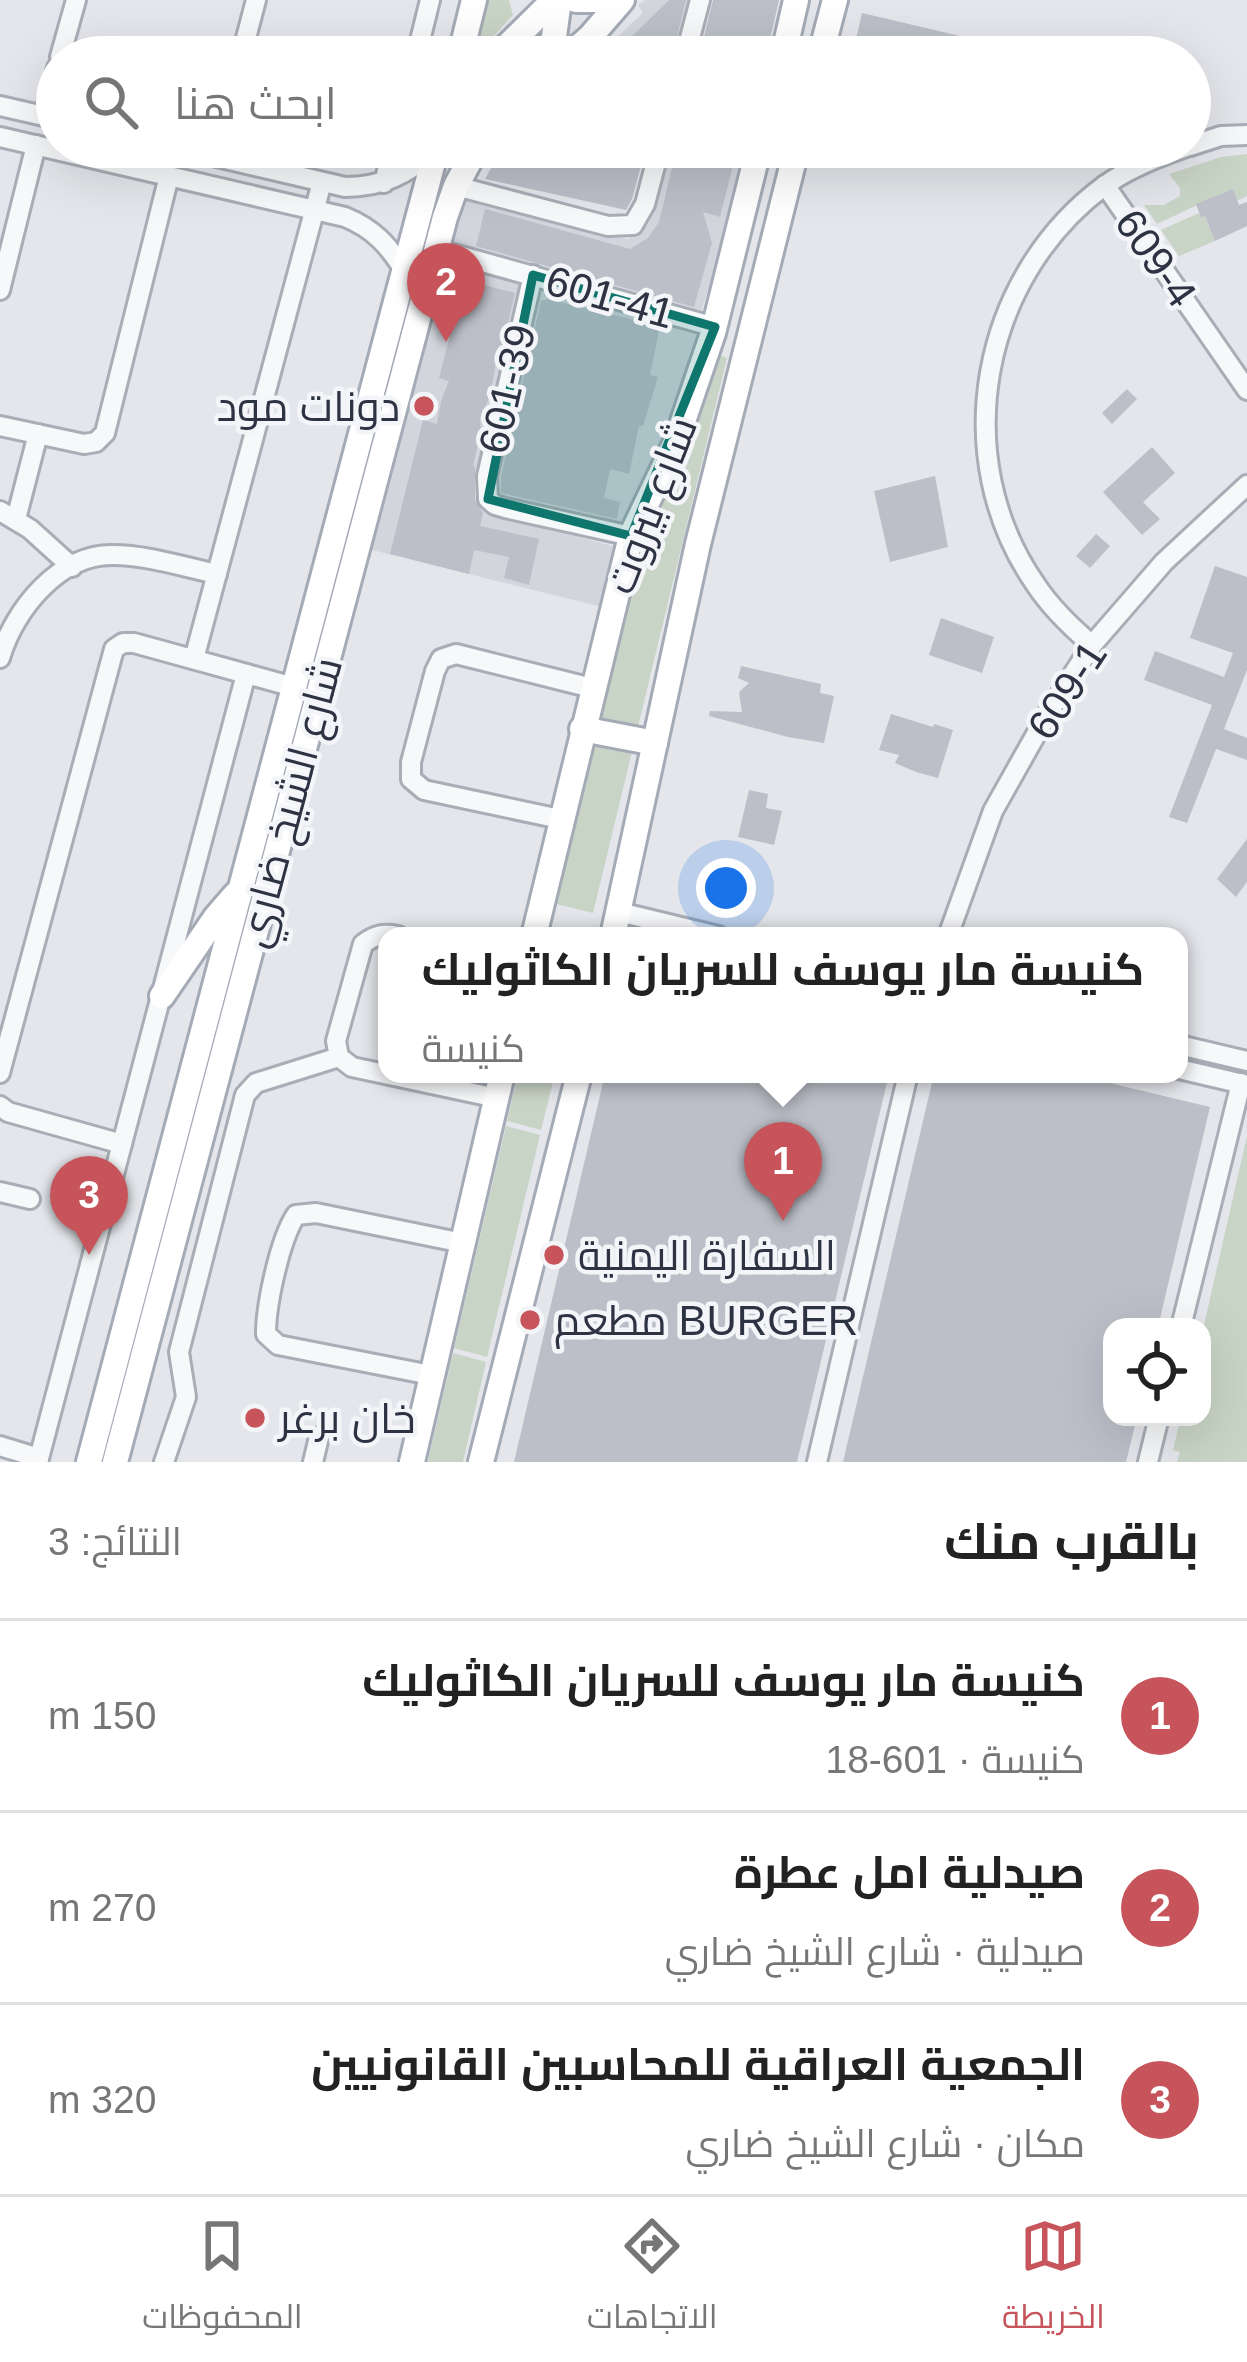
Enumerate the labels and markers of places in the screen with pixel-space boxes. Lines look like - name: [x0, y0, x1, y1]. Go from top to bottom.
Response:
- pin: 2: [407, 243, 485, 342]
- place label: دونات مود: [217, 383, 400, 430]
- marker: دونات مود: [411, 393, 437, 419]
- pin: 1: [744, 1122, 822, 1221]
- pin: 3: [50, 1156, 128, 1255]
- place label: السفارة اليمنية: [578, 1232, 836, 1279]
- marker: السفارة اليمنية: [541, 1242, 567, 1268]
- place label: مطعم BURGER: [554, 1297, 858, 1349]
- marker: مطعم BURGER: [517, 1307, 543, 1333]
- place label: خان برغر: [277, 1395, 416, 1443]
- marker: خان برغر: [242, 1405, 268, 1431]

